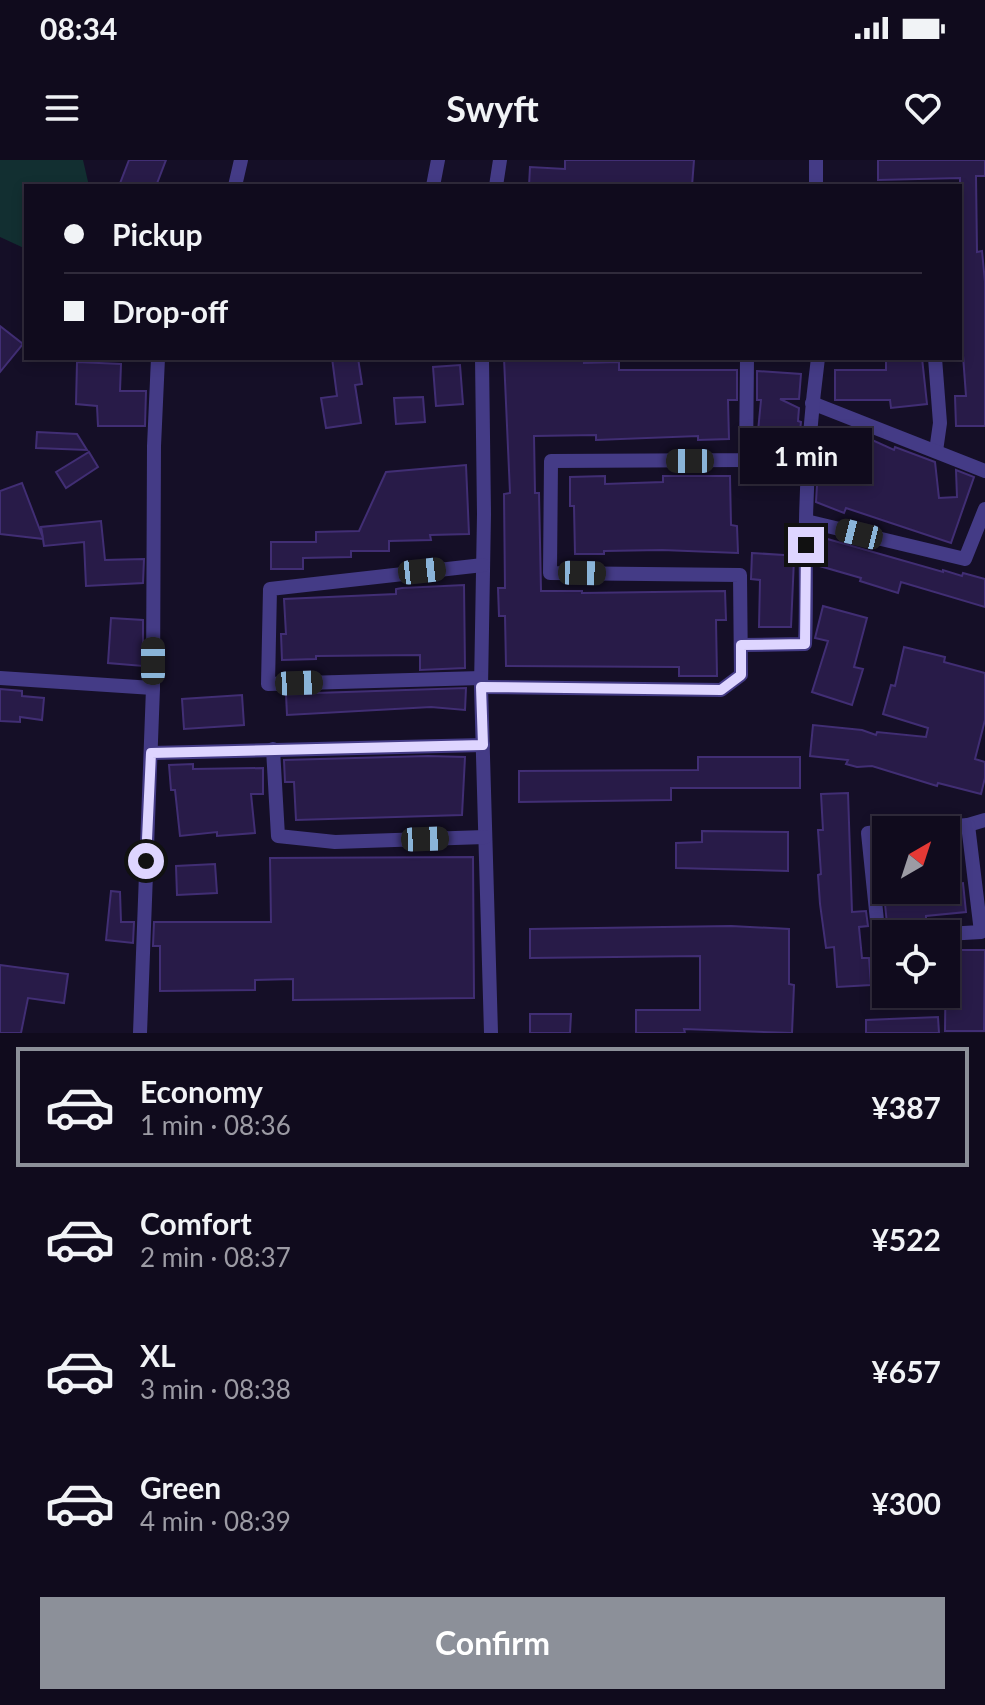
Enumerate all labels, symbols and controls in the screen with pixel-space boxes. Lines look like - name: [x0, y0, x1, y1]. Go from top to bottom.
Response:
- text: 08:34: [40, 10, 117, 46]
- icon: menu: [40, 86, 84, 130]
- text: Swyft: [446, 86, 539, 130]
- icon: heart: [901, 86, 945, 130]
- text: Pickup: [112, 216, 203, 252]
- text: Drop-off: [112, 293, 228, 329]
- callout: 1 min: [740, 429, 872, 485]
- text: 1 min: [774, 440, 838, 472]
- car: [666, 449, 714, 473]
- car: [833, 517, 885, 551]
- route end: [788, 527, 824, 563]
- car: [397, 557, 447, 585]
- car: [558, 561, 606, 585]
- car: [141, 637, 165, 685]
- car: [275, 670, 323, 696]
- north arrow: [872, 816, 960, 904]
- map controls: [872, 816, 960, 1008]
- car: [401, 826, 449, 852]
- route start: [128, 843, 164, 879]
- button: locate: [872, 920, 960, 1008]
- icon: car: [44, 1071, 116, 1143]
- text: Economy: [140, 1073, 263, 1109]
- text: ¥387: [871, 1089, 941, 1125]
- text: 1 min · 08:36: [140, 1109, 291, 1141]
- icon: car: [44, 1203, 116, 1275]
- text: Comfort: [140, 1205, 252, 1241]
- text: ¥522: [871, 1221, 941, 1257]
- text: 2 min · 08:37: [140, 1241, 291, 1273]
- icon: car: [44, 1335, 116, 1407]
- text: XL: [140, 1337, 176, 1373]
- text: ¥657: [871, 1353, 941, 1389]
- text: 3 min · 08:38: [140, 1373, 291, 1405]
- icon: car: [44, 1467, 116, 1539]
- text: Green: [140, 1469, 221, 1505]
- text: ¥300: [871, 1485, 941, 1521]
- text: 4 min · 08:39: [140, 1505, 291, 1537]
- button: Confirm: [40, 1597, 945, 1689]

